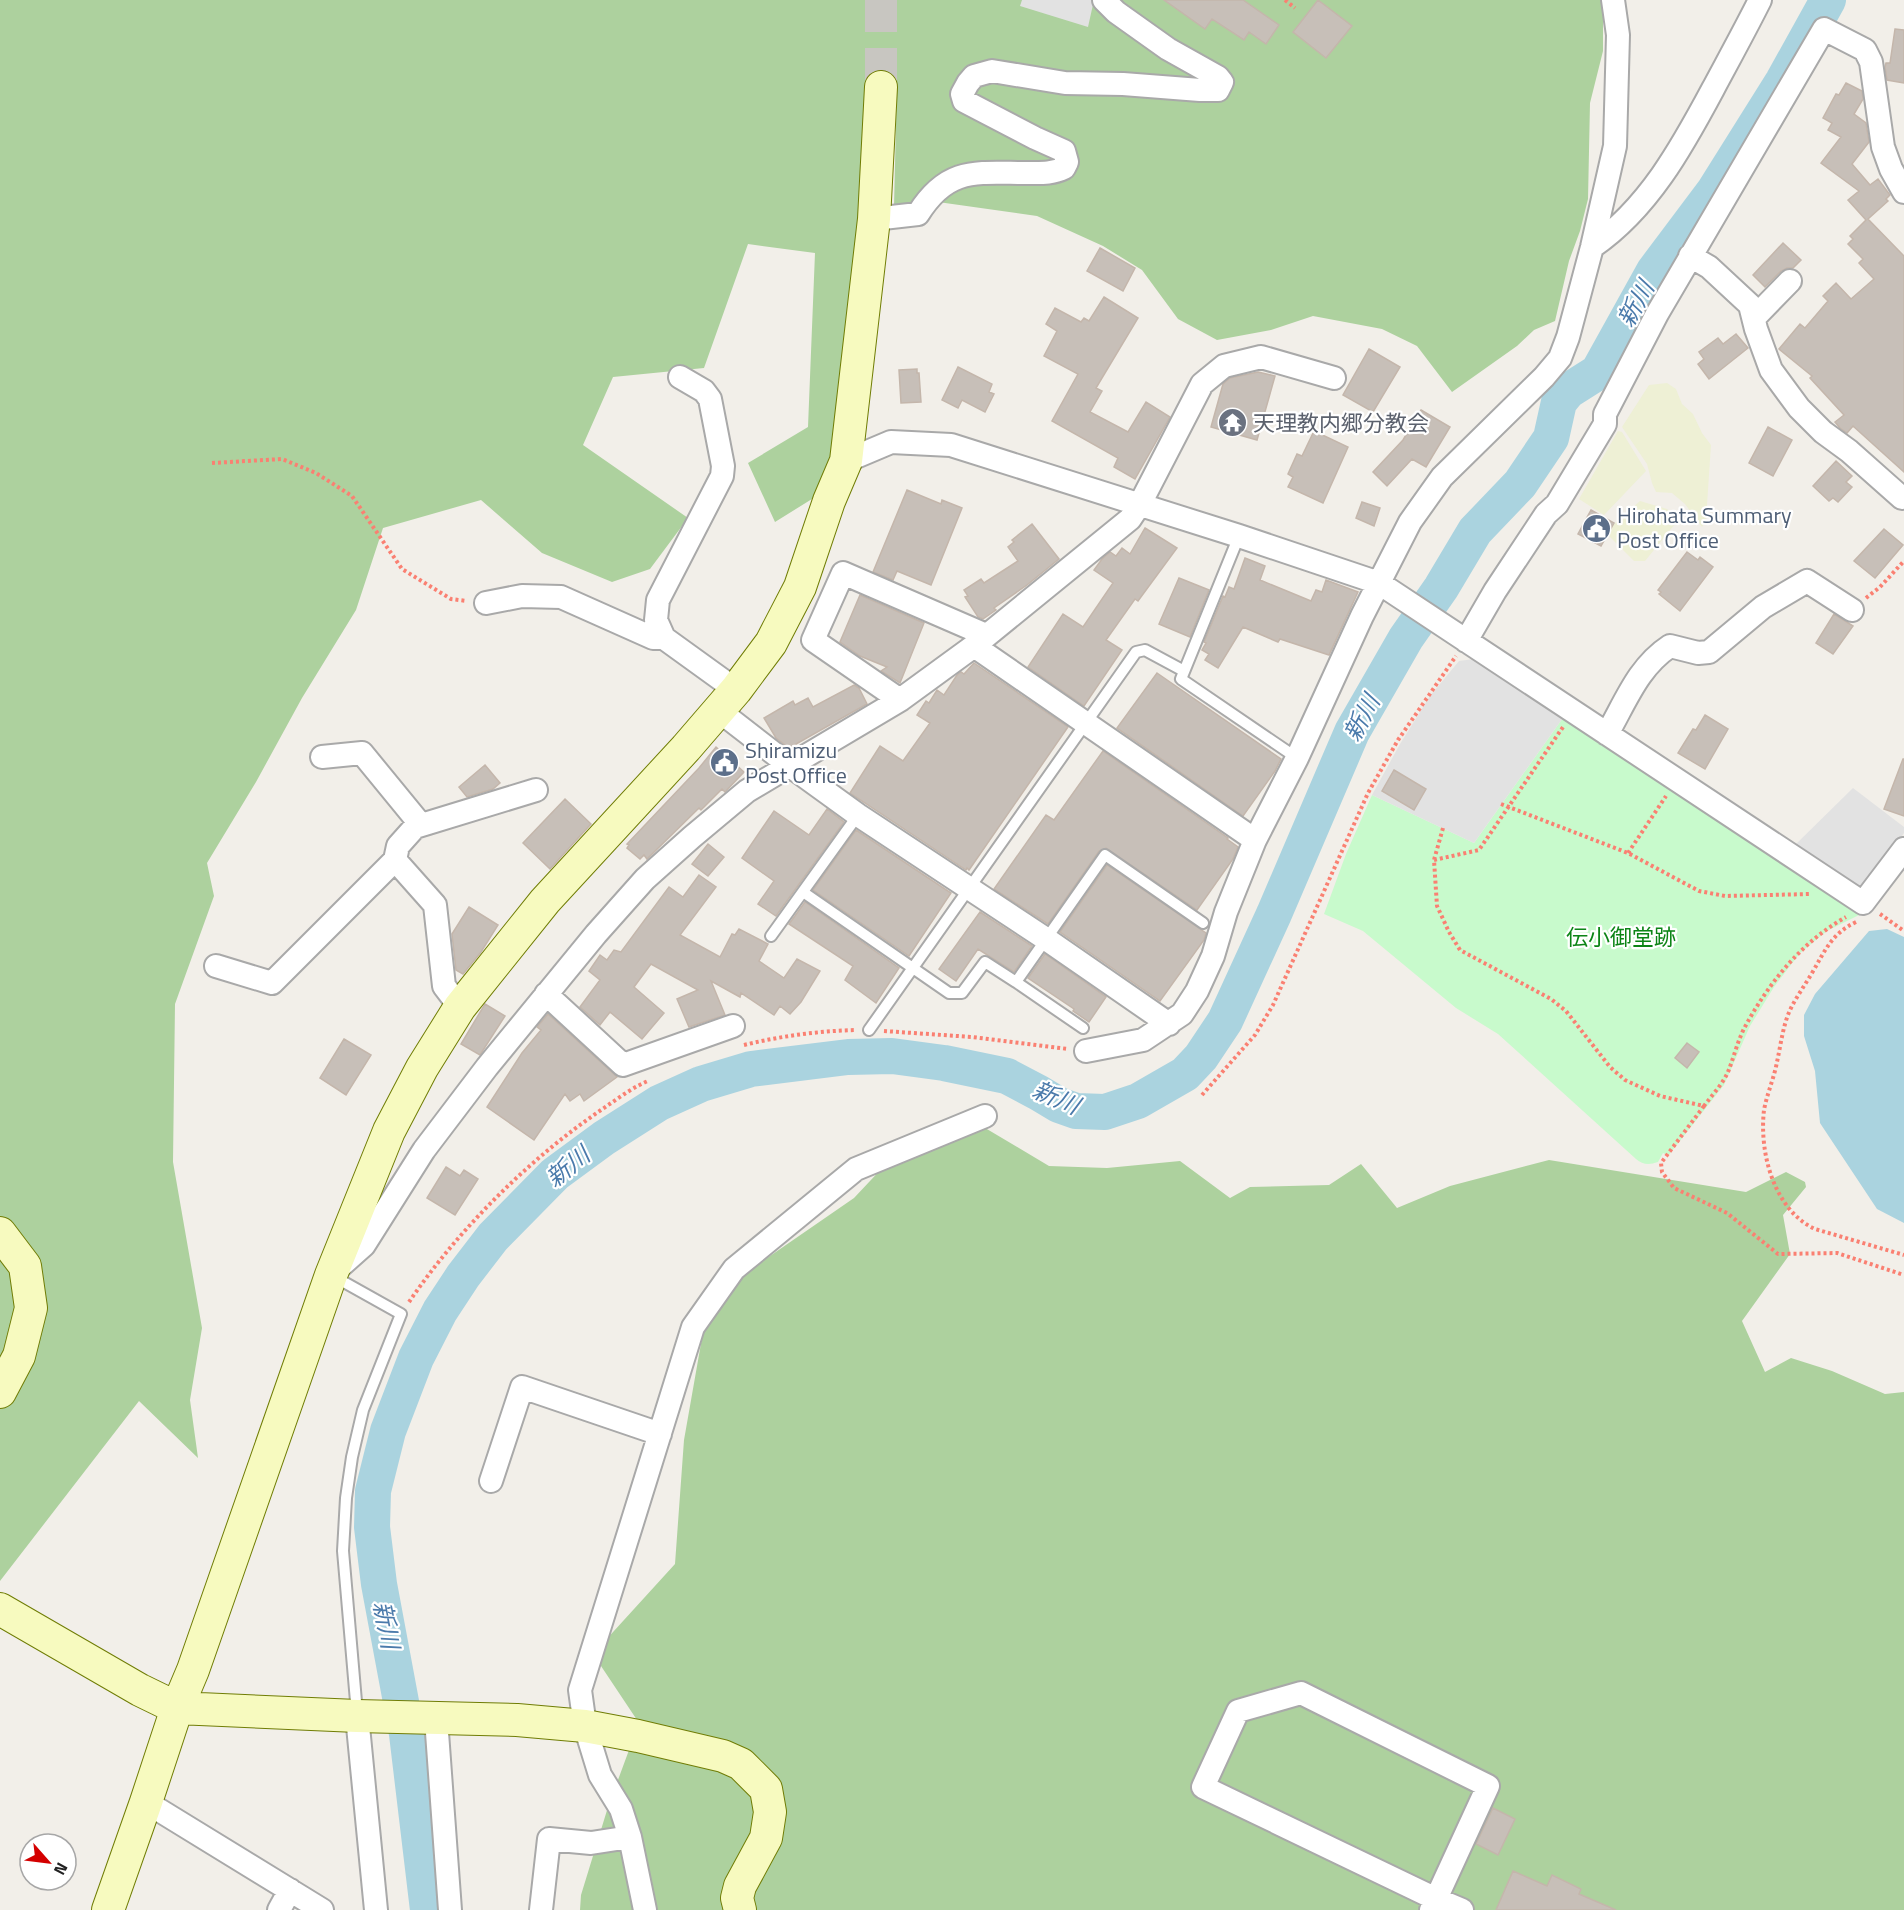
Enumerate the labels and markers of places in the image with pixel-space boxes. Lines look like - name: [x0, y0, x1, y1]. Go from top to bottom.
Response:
- place label: 天理教内郷分教会: [1253, 406, 1429, 440]
- temple icon: 天理教内郷分教会: [1216, 407, 1248, 439]
- place label: Hirohata Summary Post Office: [1617, 498, 1792, 557]
- public building icon: Hirohata Summary Post Office: [1580, 512, 1612, 544]
- place label: Shiramizu Post Office: [745, 733, 847, 792]
- public building icon: Shiramizu Post Office: [708, 747, 740, 779]

